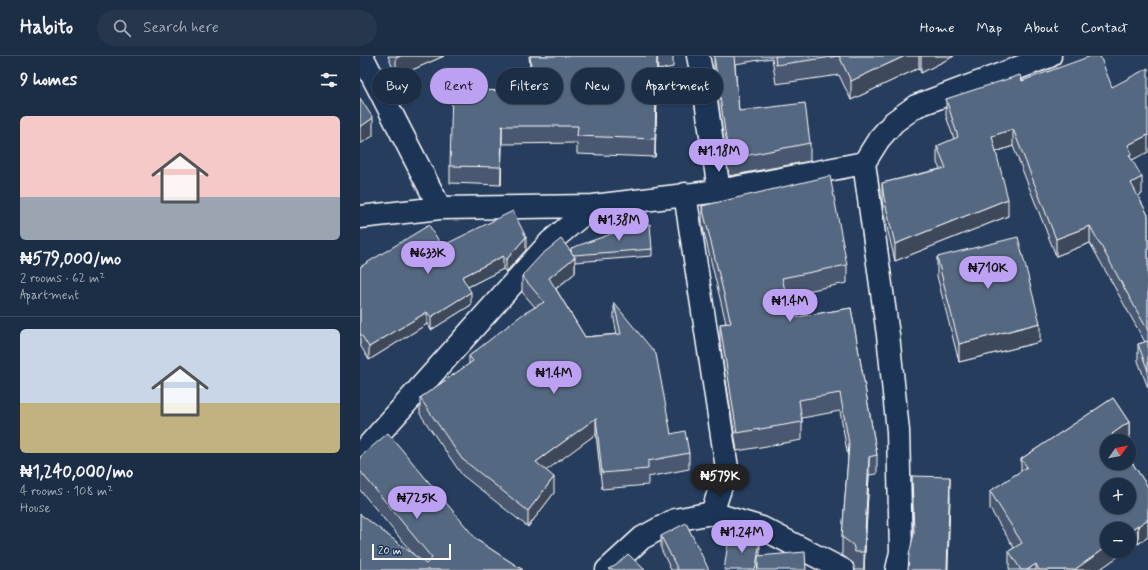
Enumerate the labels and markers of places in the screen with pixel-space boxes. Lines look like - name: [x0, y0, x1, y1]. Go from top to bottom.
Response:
- pin: ₦1.18M: [686, 139, 752, 173]
- pin: ₦1.38M: [586, 208, 652, 242]
- pin: ₦633K: [400, 241, 456, 275]
- pin: ₦710K: [960, 256, 1016, 290]
- pin: ₦1.4M: [762, 289, 818, 323]
- pin: ₦1.4M: [526, 361, 582, 395]
- pin: ₦579K: [692, 464, 748, 498]
- pin: ₦725K: [389, 486, 445, 520]
- pin: ₦1.24M: [709, 520, 775, 554]

